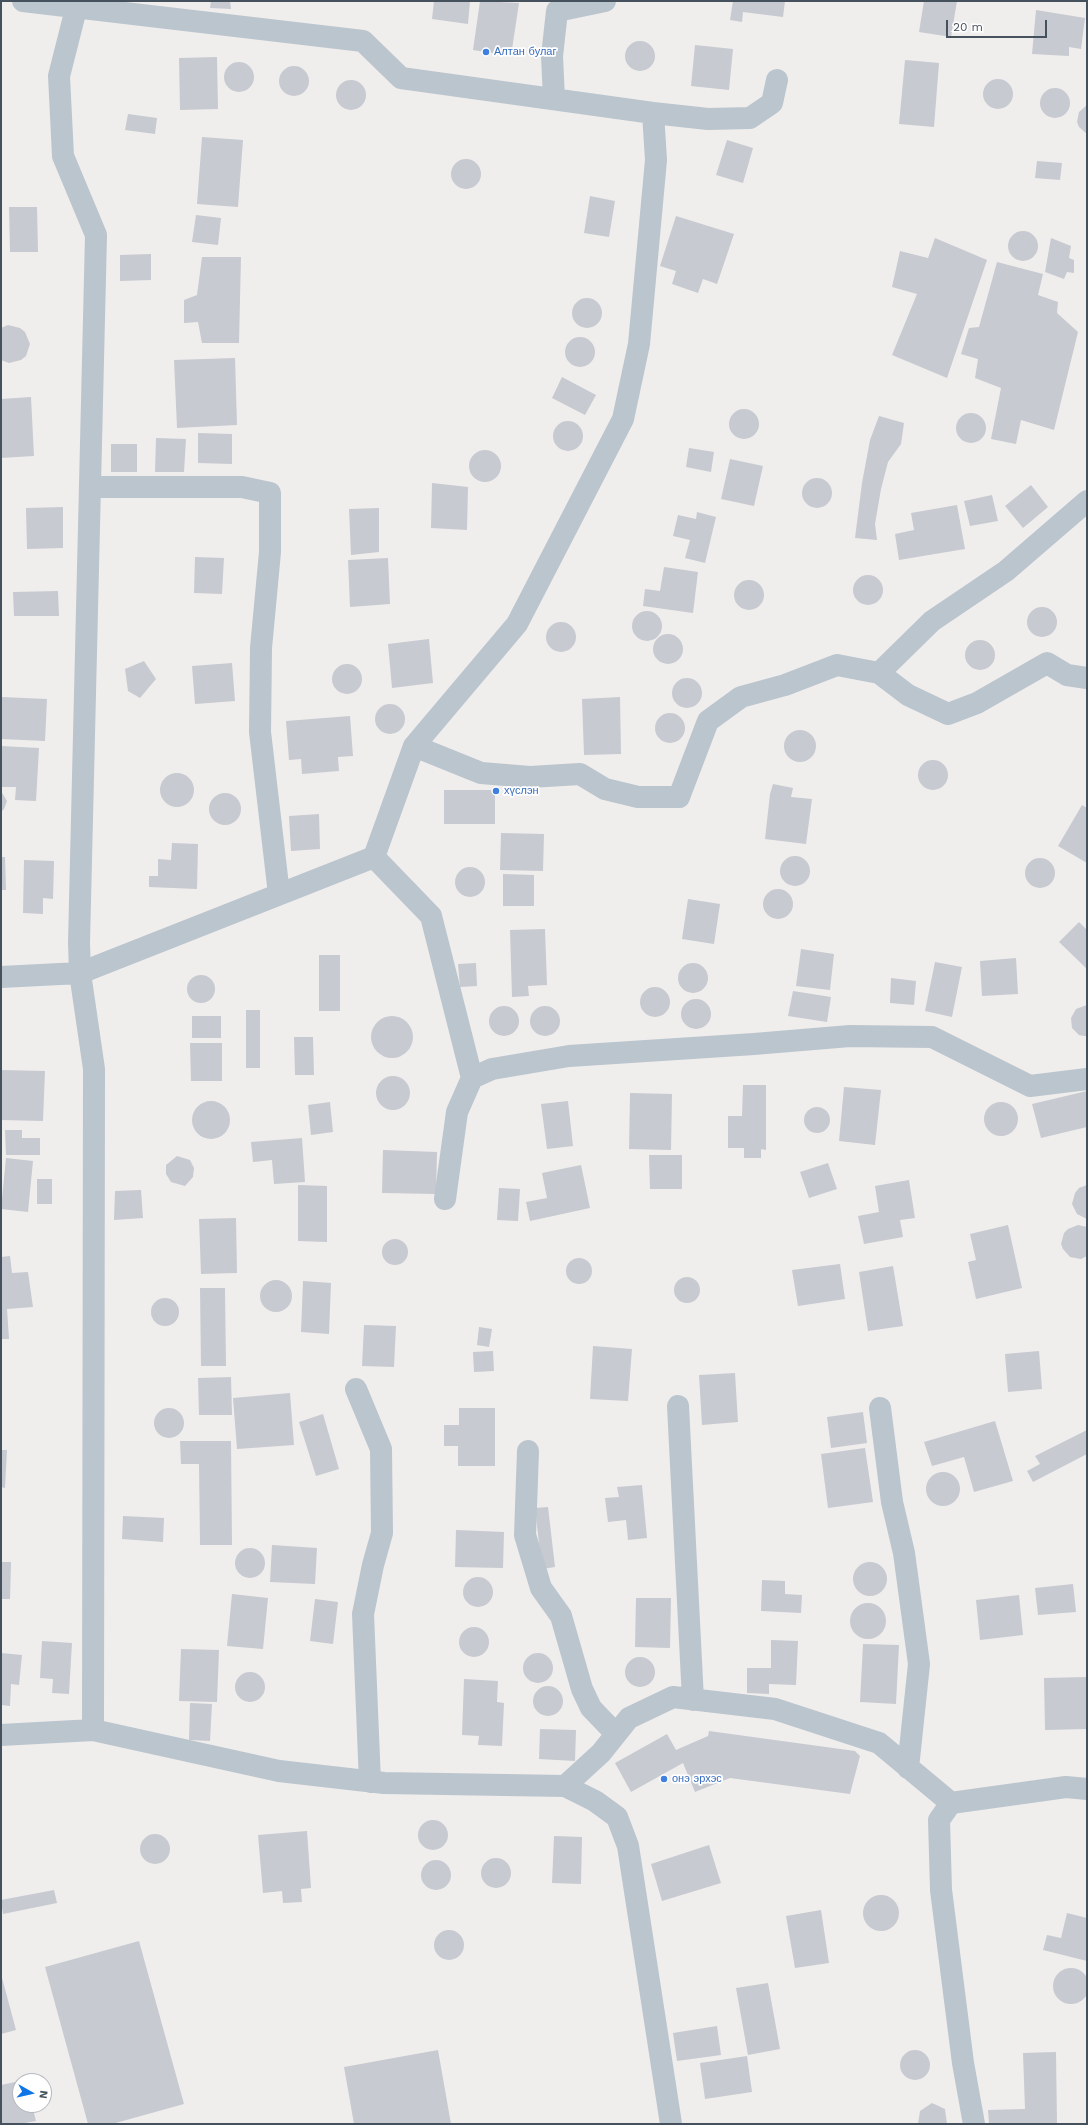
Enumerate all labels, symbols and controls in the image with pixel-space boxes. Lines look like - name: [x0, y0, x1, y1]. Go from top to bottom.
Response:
- scale bar: [948, 12, 1049, 38]
- text: 20 m: [953, 20, 983, 34]
- place label: Алтан булаг: [494, 45, 556, 59]
- marker: Алтан булаг: [481, 47, 491, 57]
- place label: хүслэн: [504, 784, 539, 798]
- marker: хүслэн: [491, 786, 501, 796]
- place label: онэ эрхэс: [672, 1772, 722, 1786]
- marker: онэ эрхэс: [659, 1774, 669, 1784]
- north arrow: [12, 2073, 52, 2113]
- text: N: [36, 2090, 50, 2100]

